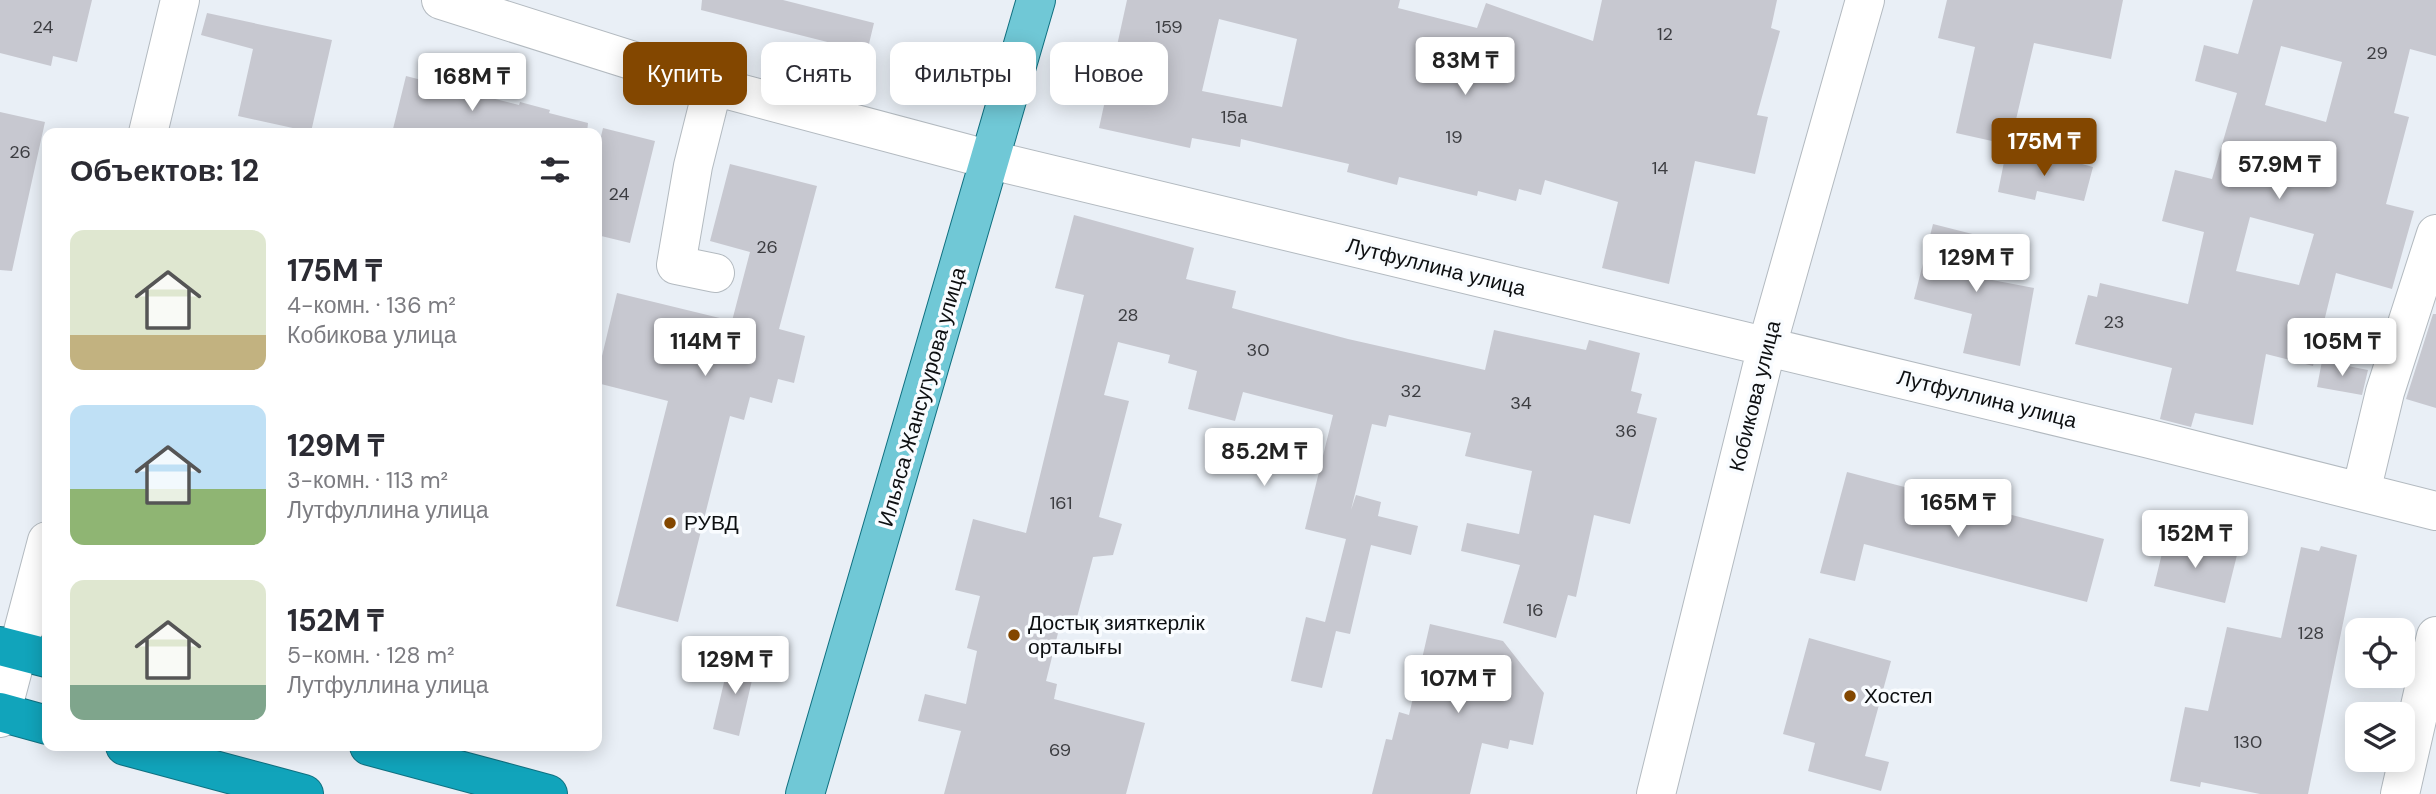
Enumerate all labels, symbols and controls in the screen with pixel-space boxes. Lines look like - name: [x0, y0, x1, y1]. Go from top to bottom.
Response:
- house number: 24: [33, 15, 54, 39]
- house number: 159: [1155, 15, 1183, 39]
- house number: 12: [1657, 22, 1673, 46]
- pin: 83M ₸: [1416, 38, 1514, 97]
- house number: 29: [2366, 41, 2388, 65]
- chip: Купить: [623, 42, 747, 105]
- chip: Снять: [761, 42, 876, 105]
- chip: Фильтры: [890, 42, 1036, 105]
- chip: Новое: [1050, 42, 1168, 105]
- text: 83M ₸: [1432, 45, 1498, 75]
- pin: 168M ₸: [415, 54, 529, 113]
- text: 168M ₸: [434, 61, 510, 91]
- house number: 15а: [1221, 105, 1248, 129]
- pin: 175M ₸: [1987, 118, 2101, 178]
- house number: 19: [1446, 125, 1462, 149]
- text: 175M ₸: [2008, 126, 2080, 156]
- house number: 26: [9, 140, 31, 164]
- pin: 57.9M ₸: [2214, 142, 2344, 201]
- text: 57.9M ₸: [2237, 149, 2321, 179]
- text: Объектов: 12: [70, 151, 259, 190]
- icon: filters: [536, 151, 574, 189]
- house number: 14: [1652, 156, 1668, 180]
- house number: 24: [609, 182, 630, 206]
- street label: Лутфуллина улица: [1343, 231, 1529, 303]
- pin: 129M ₸: [1919, 234, 2033, 294]
- house number: 26: [756, 235, 778, 259]
- text: 129M ₸: [1939, 242, 2013, 272]
- text: 175M ₸: [287, 251, 382, 290]
- icon: home: [126, 258, 210, 342]
- street label: Ильяса Жансугурова улица: [872, 264, 973, 530]
- text: 4-комн. · 136 m²: [287, 290, 456, 320]
- house number: 28: [1117, 303, 1139, 327]
- house number: 23: [2103, 310, 2125, 334]
- street label: Кобикова улица: [1723, 317, 1787, 474]
- pin: 114M ₸: [648, 318, 762, 378]
- pin: 105M ₸: [2285, 318, 2399, 378]
- text: Кобикова улица: [287, 320, 456, 350]
- text: 114M ₸: [670, 326, 740, 356]
- text: 105M ₸: [2303, 326, 2381, 356]
- house number: 30: [1247, 338, 1269, 362]
- street label: Лутфуллина улица: [1894, 363, 2080, 435]
- house number: 32: [1400, 379, 1422, 403]
- house number: 34: [1510, 391, 1532, 415]
- house number: 36: [1615, 419, 1637, 443]
- text: 129M ₸: [287, 426, 384, 465]
- pin: 85.2M ₸: [1199, 428, 1329, 488]
- icon: home: [126, 433, 210, 517]
- text: 85.2M ₸: [1221, 436, 1307, 466]
- text: 3-комн. · 113 m²: [287, 465, 448, 495]
- pin: 165M ₸: [1901, 480, 2015, 539]
- text: 165M ₸: [1920, 487, 1996, 517]
- house number: 161: [1050, 491, 1072, 515]
- text: Лутфуллина улица: [287, 495, 489, 525]
- place label: РУВД: [684, 509, 739, 537]
- pin: 152M ₸: [2138, 510, 2252, 570]
- marker: РУВД: [662, 515, 678, 531]
- text: 152M ₸: [2158, 518, 2232, 548]
- house number: 16: [1527, 598, 1543, 622]
- text: 152M ₸: [287, 601, 384, 640]
- icon: home: [126, 608, 210, 692]
- place label: Достық зияткерлік орталығы: [1028, 609, 1205, 661]
- map controls: [2345, 618, 2415, 772]
- button: locate: [2345, 618, 2415, 688]
- house number: 128: [2298, 621, 2324, 645]
- marker: Достық зияткерлік орталығы: [1006, 627, 1022, 643]
- pin: 129M ₸: [678, 636, 792, 696]
- text: 5-комн. · 128 m²: [287, 640, 455, 670]
- text: 129M ₸: [698, 644, 772, 674]
- pin: 107M ₸: [1401, 656, 1515, 715]
- text: 107M ₸: [1420, 663, 1496, 693]
- text: Лутфуллина улица: [287, 670, 489, 700]
- place label: Хостел: [1864, 682, 1933, 710]
- marker: Хостел: [1842, 688, 1858, 704]
- button: layers: [2345, 702, 2415, 772]
- house number: 130: [2234, 730, 2262, 754]
- house number: 69: [1049, 738, 1071, 762]

